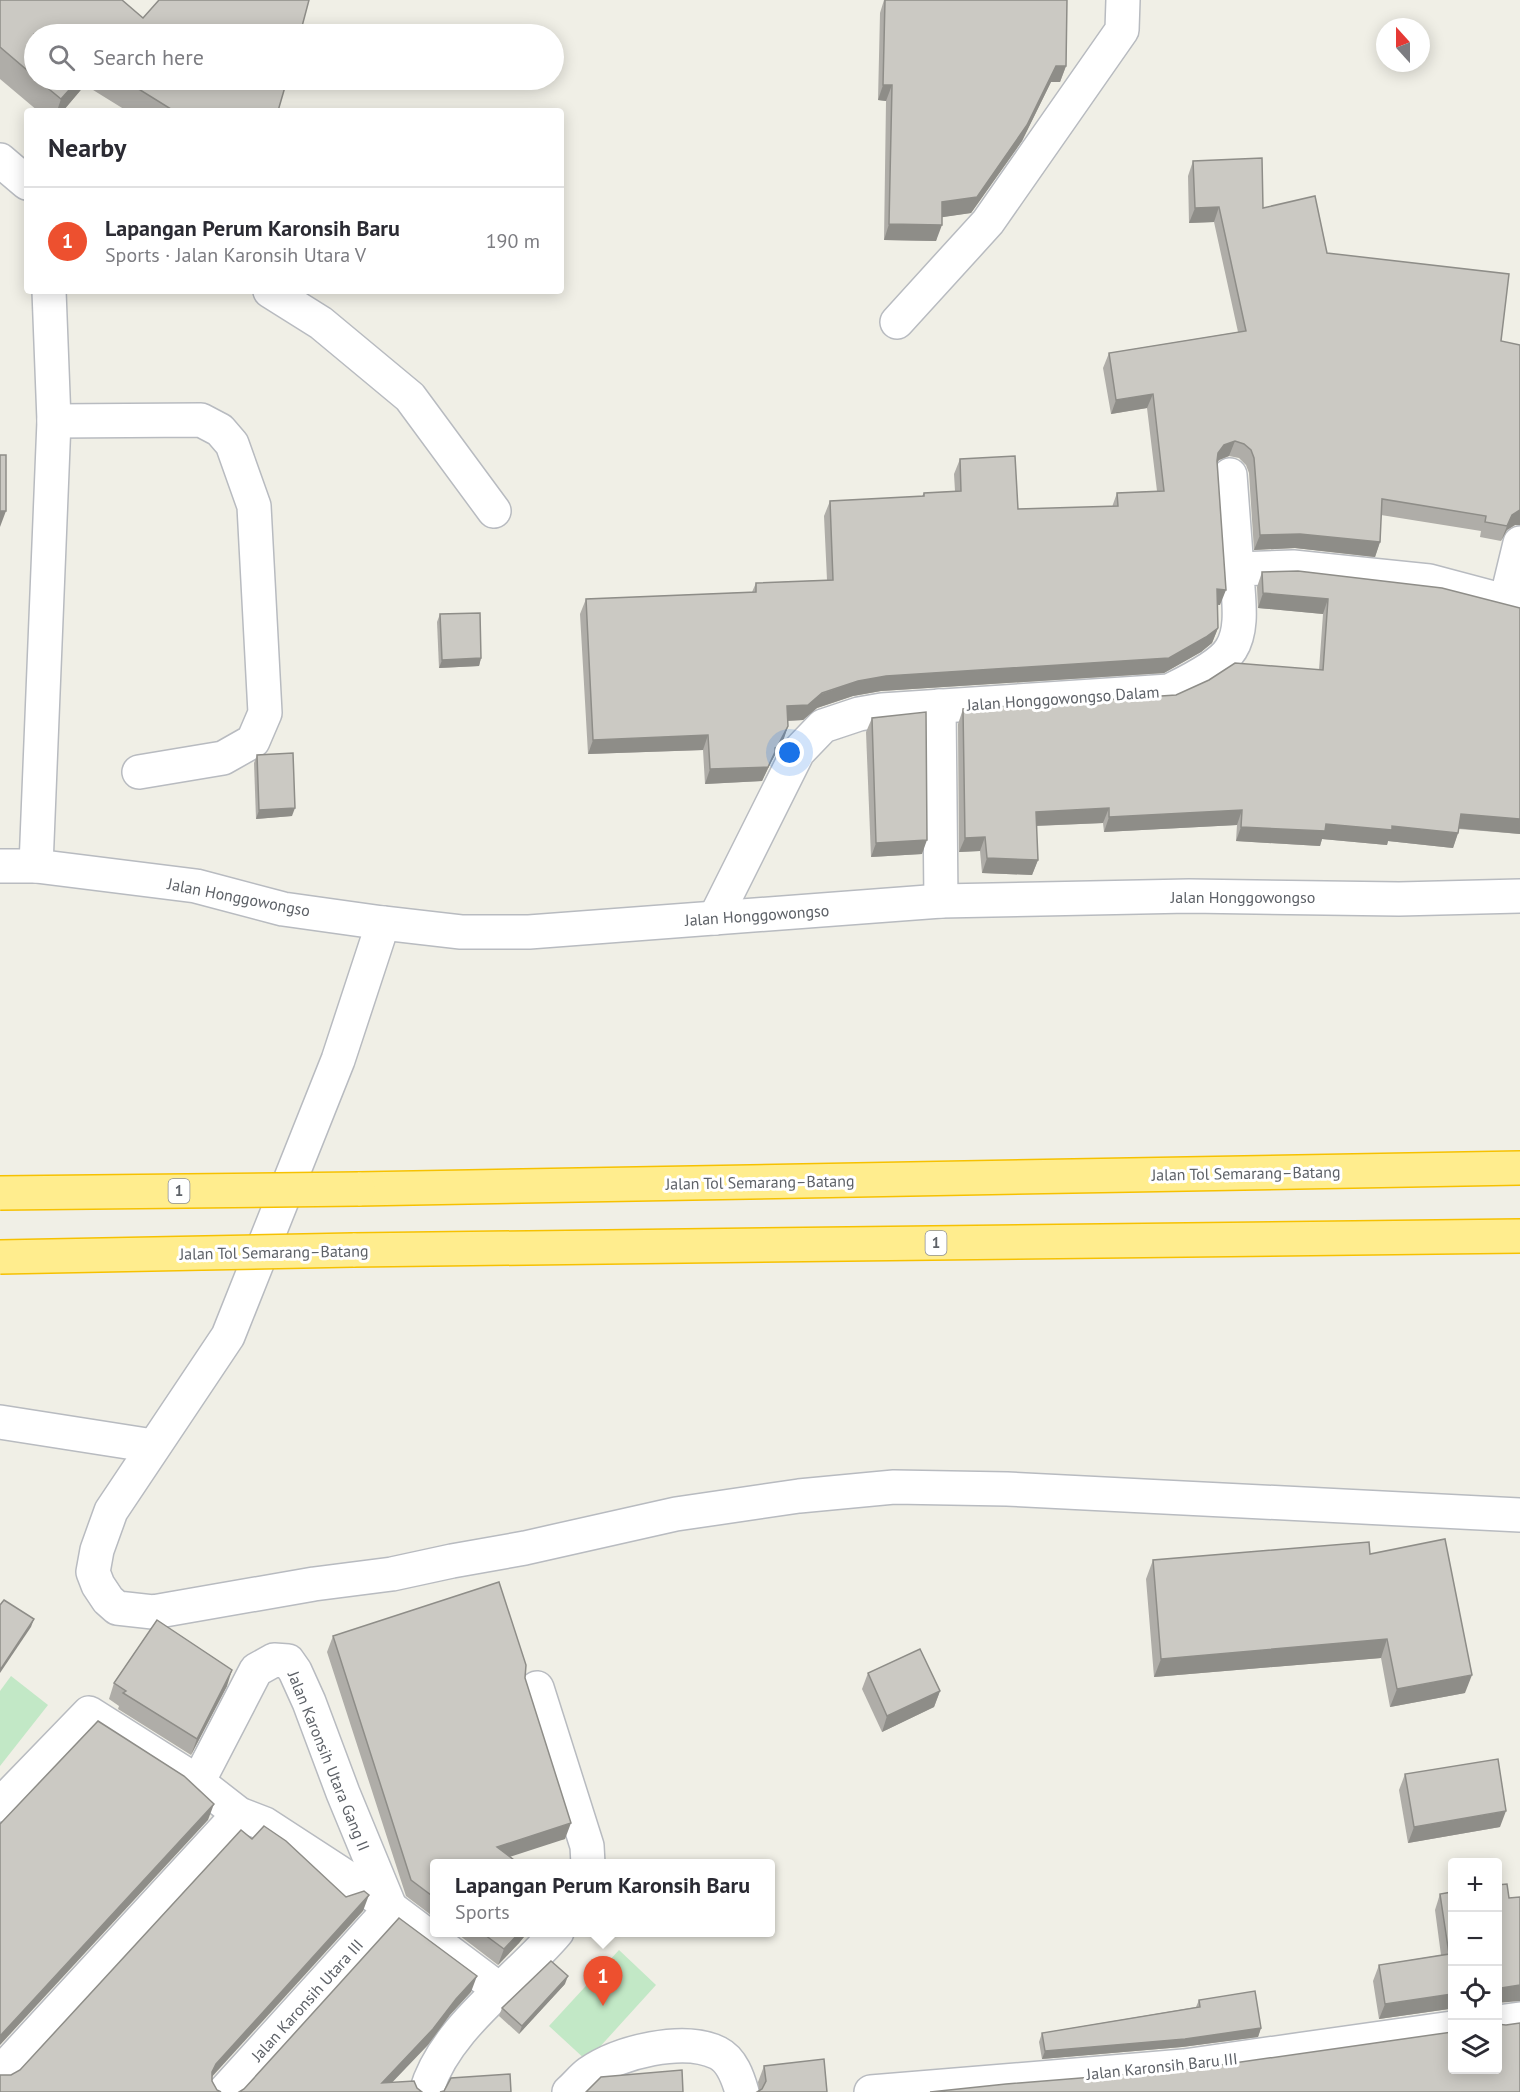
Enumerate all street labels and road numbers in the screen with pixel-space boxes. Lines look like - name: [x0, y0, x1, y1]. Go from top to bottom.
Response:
- street label: Jalan Honggowongso Dalam: [965, 681, 1160, 715]
- street label: Jalan Honggowongso: [165, 873, 312, 921]
- street label: Jalan Honggowongso: [1170, 887, 1315, 907]
- street label: Jalan Honggowongso: [683, 900, 830, 930]
- street label: Jalan Tol Semarang–Batang: [1150, 1161, 1341, 1185]
- street label: Jalan Tol Semarang–Batang: [664, 1170, 855, 1194]
- road number: 1: [168, 1179, 190, 1203]
- road number: 1: [926, 1231, 946, 1255]
- street label: Jalan Tol Semarang–Batang: [178, 1240, 369, 1264]
- street label: Jalan Karonsih Utara Gang II: [283, 1667, 374, 1854]
- street label: Jalan Karonsih Utara III: [246, 1935, 367, 2066]
- street label: Jalan Karonsih Baru III: [1084, 2048, 1239, 2084]

